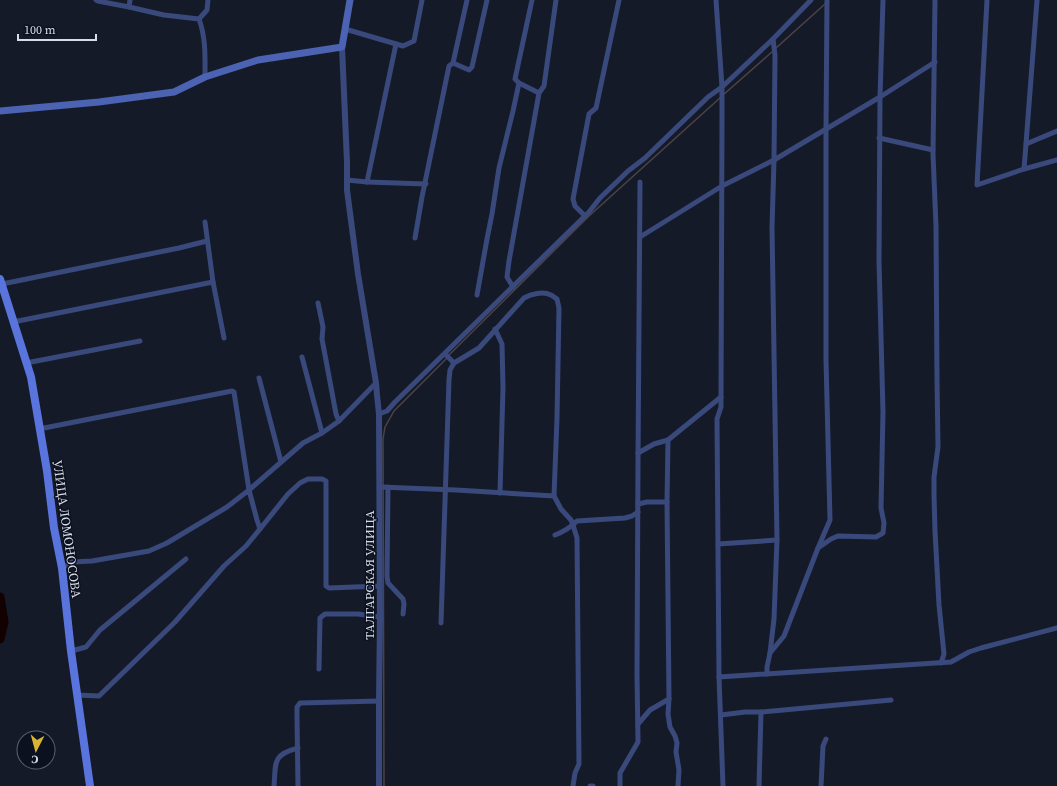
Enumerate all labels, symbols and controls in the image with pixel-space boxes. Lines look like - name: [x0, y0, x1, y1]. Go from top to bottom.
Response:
- scale bar: [18, 16, 96, 42]
- text: 100 m: [24, 22, 56, 38]
- street label: УЛИЦА ЛОМОНОСОВА: [49, 459, 85, 600]
- street label: ТАЛГАРСКАЯ УЛИЦА: [361, 510, 378, 640]
- north arrow: [16, 730, 56, 770]
- text: С: [31, 752, 39, 767]

